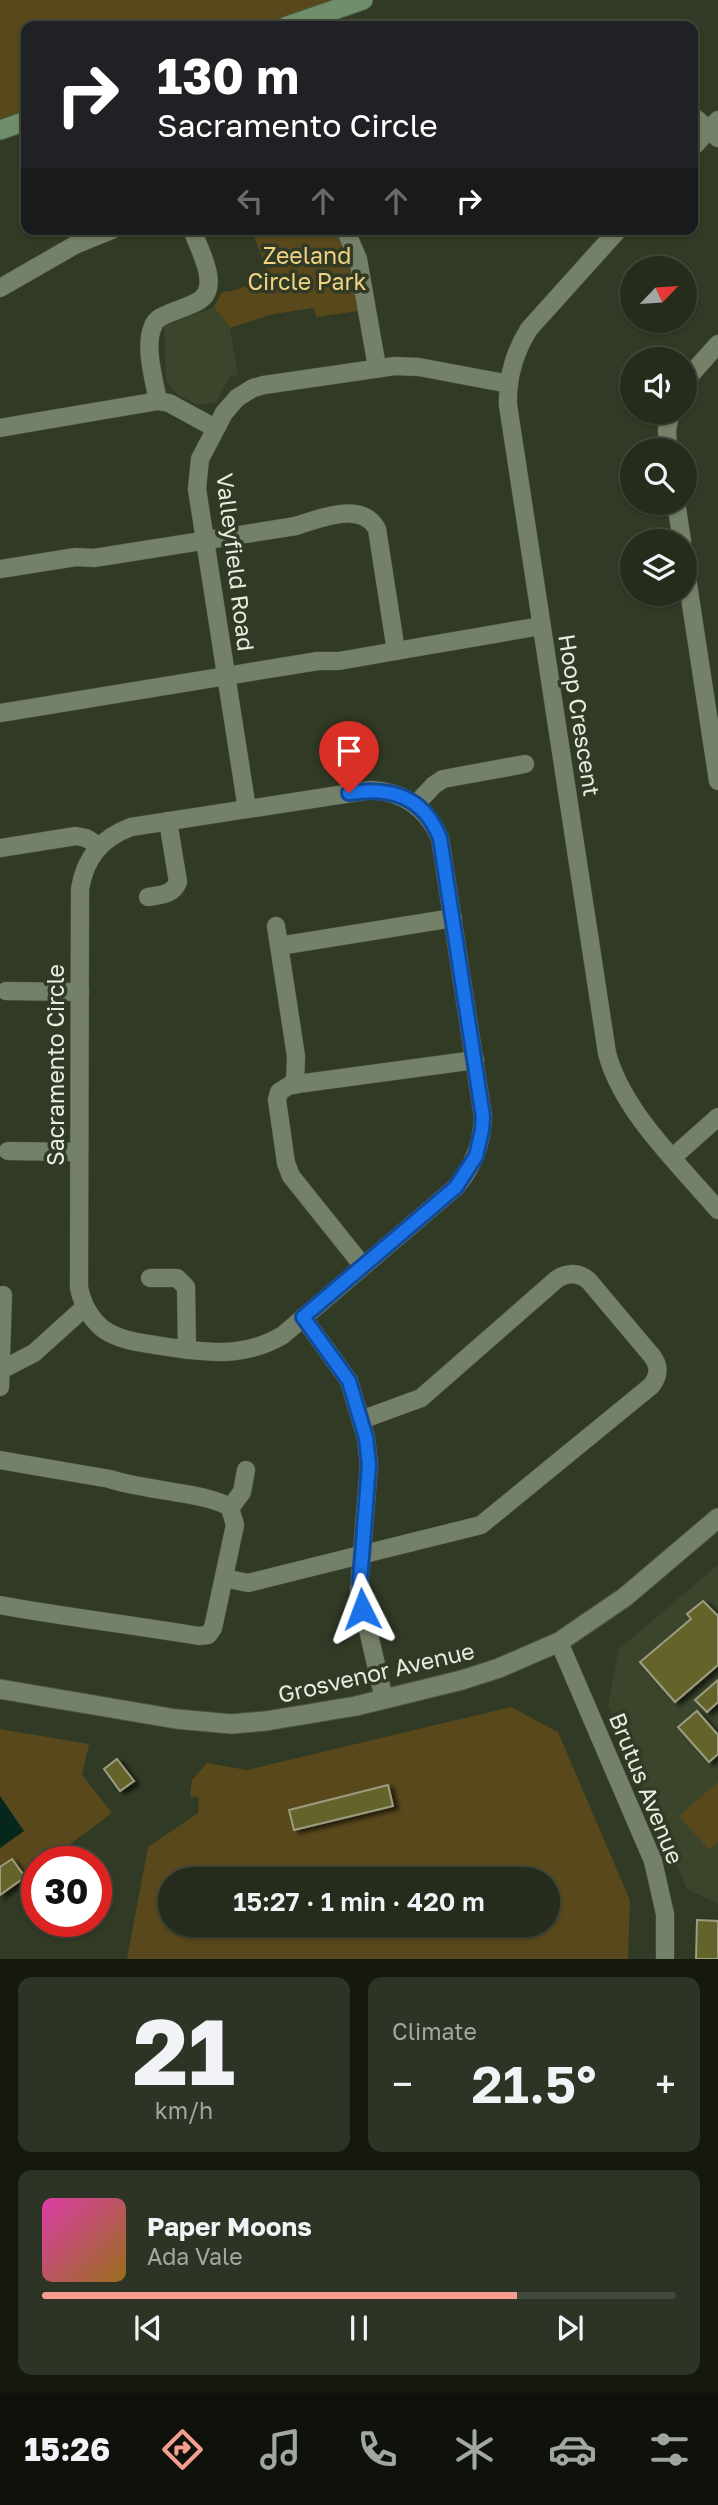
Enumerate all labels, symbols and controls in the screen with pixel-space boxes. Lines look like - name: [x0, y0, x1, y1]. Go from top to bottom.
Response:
- text: 130 m: [157, 46, 299, 105]
- icon: right: [42, 49, 133, 140]
- text: Sacramento Circle: [157, 106, 438, 144]
- icon: left: [231, 182, 269, 220]
- icon: ahead: [304, 182, 342, 220]
- icon: ahead: [377, 182, 415, 220]
- icon: right: [450, 182, 488, 220]
- park label: Zeeland Circle Park: [247, 241, 367, 295]
- north arrow: [620, 256, 696, 332]
- map controls: [620, 256, 697, 606]
- button: sound: [620, 347, 697, 424]
- button: search: [620, 438, 697, 515]
- street label: Valleyfield Road: [211, 471, 261, 653]
- button: layers: [620, 529, 697, 606]
- street label: Hoop Crescent: [553, 632, 607, 798]
- pin: [319, 721, 379, 793]
- icon: arrive: [330, 732, 368, 770]
- street label: Sacramento Circle: [41, 964, 69, 1166]
- position arrow: [325, 1572, 399, 1646]
- street label: Grosvenor Avenue: [275, 1636, 477, 1708]
- street label: Brutus Avenue: [604, 1708, 690, 1868]
- speed limit sign: 30: [21, 1846, 112, 1937]
- text: 15:27 · 1 min · 420 m: [233, 1886, 485, 1917]
- text: 21: [133, 1996, 235, 2105]
- text: Climate: [392, 2017, 477, 2045]
- text: 21.5°: [472, 2052, 596, 2114]
- text: −: [392, 2061, 413, 2106]
- text: +: [655, 2061, 676, 2106]
- text: km/h: [155, 2096, 213, 2124]
- text: Paper Moons: [147, 2211, 312, 2242]
- text: Ada Vale: [147, 2242, 243, 2270]
- icon: previous: [129, 2309, 167, 2347]
- icon: pause: [340, 2309, 378, 2347]
- icon: next: [551, 2309, 589, 2347]
- icon: directions: [158, 2425, 207, 2474]
- icon: music: [256, 2425, 305, 2474]
- icon: phone: [353, 2425, 402, 2474]
- icon: climate: [450, 2425, 499, 2474]
- icon: car: [548, 2425, 597, 2474]
- icon: filters: [645, 2425, 694, 2474]
- text: 15:26: [24, 2430, 110, 2468]

